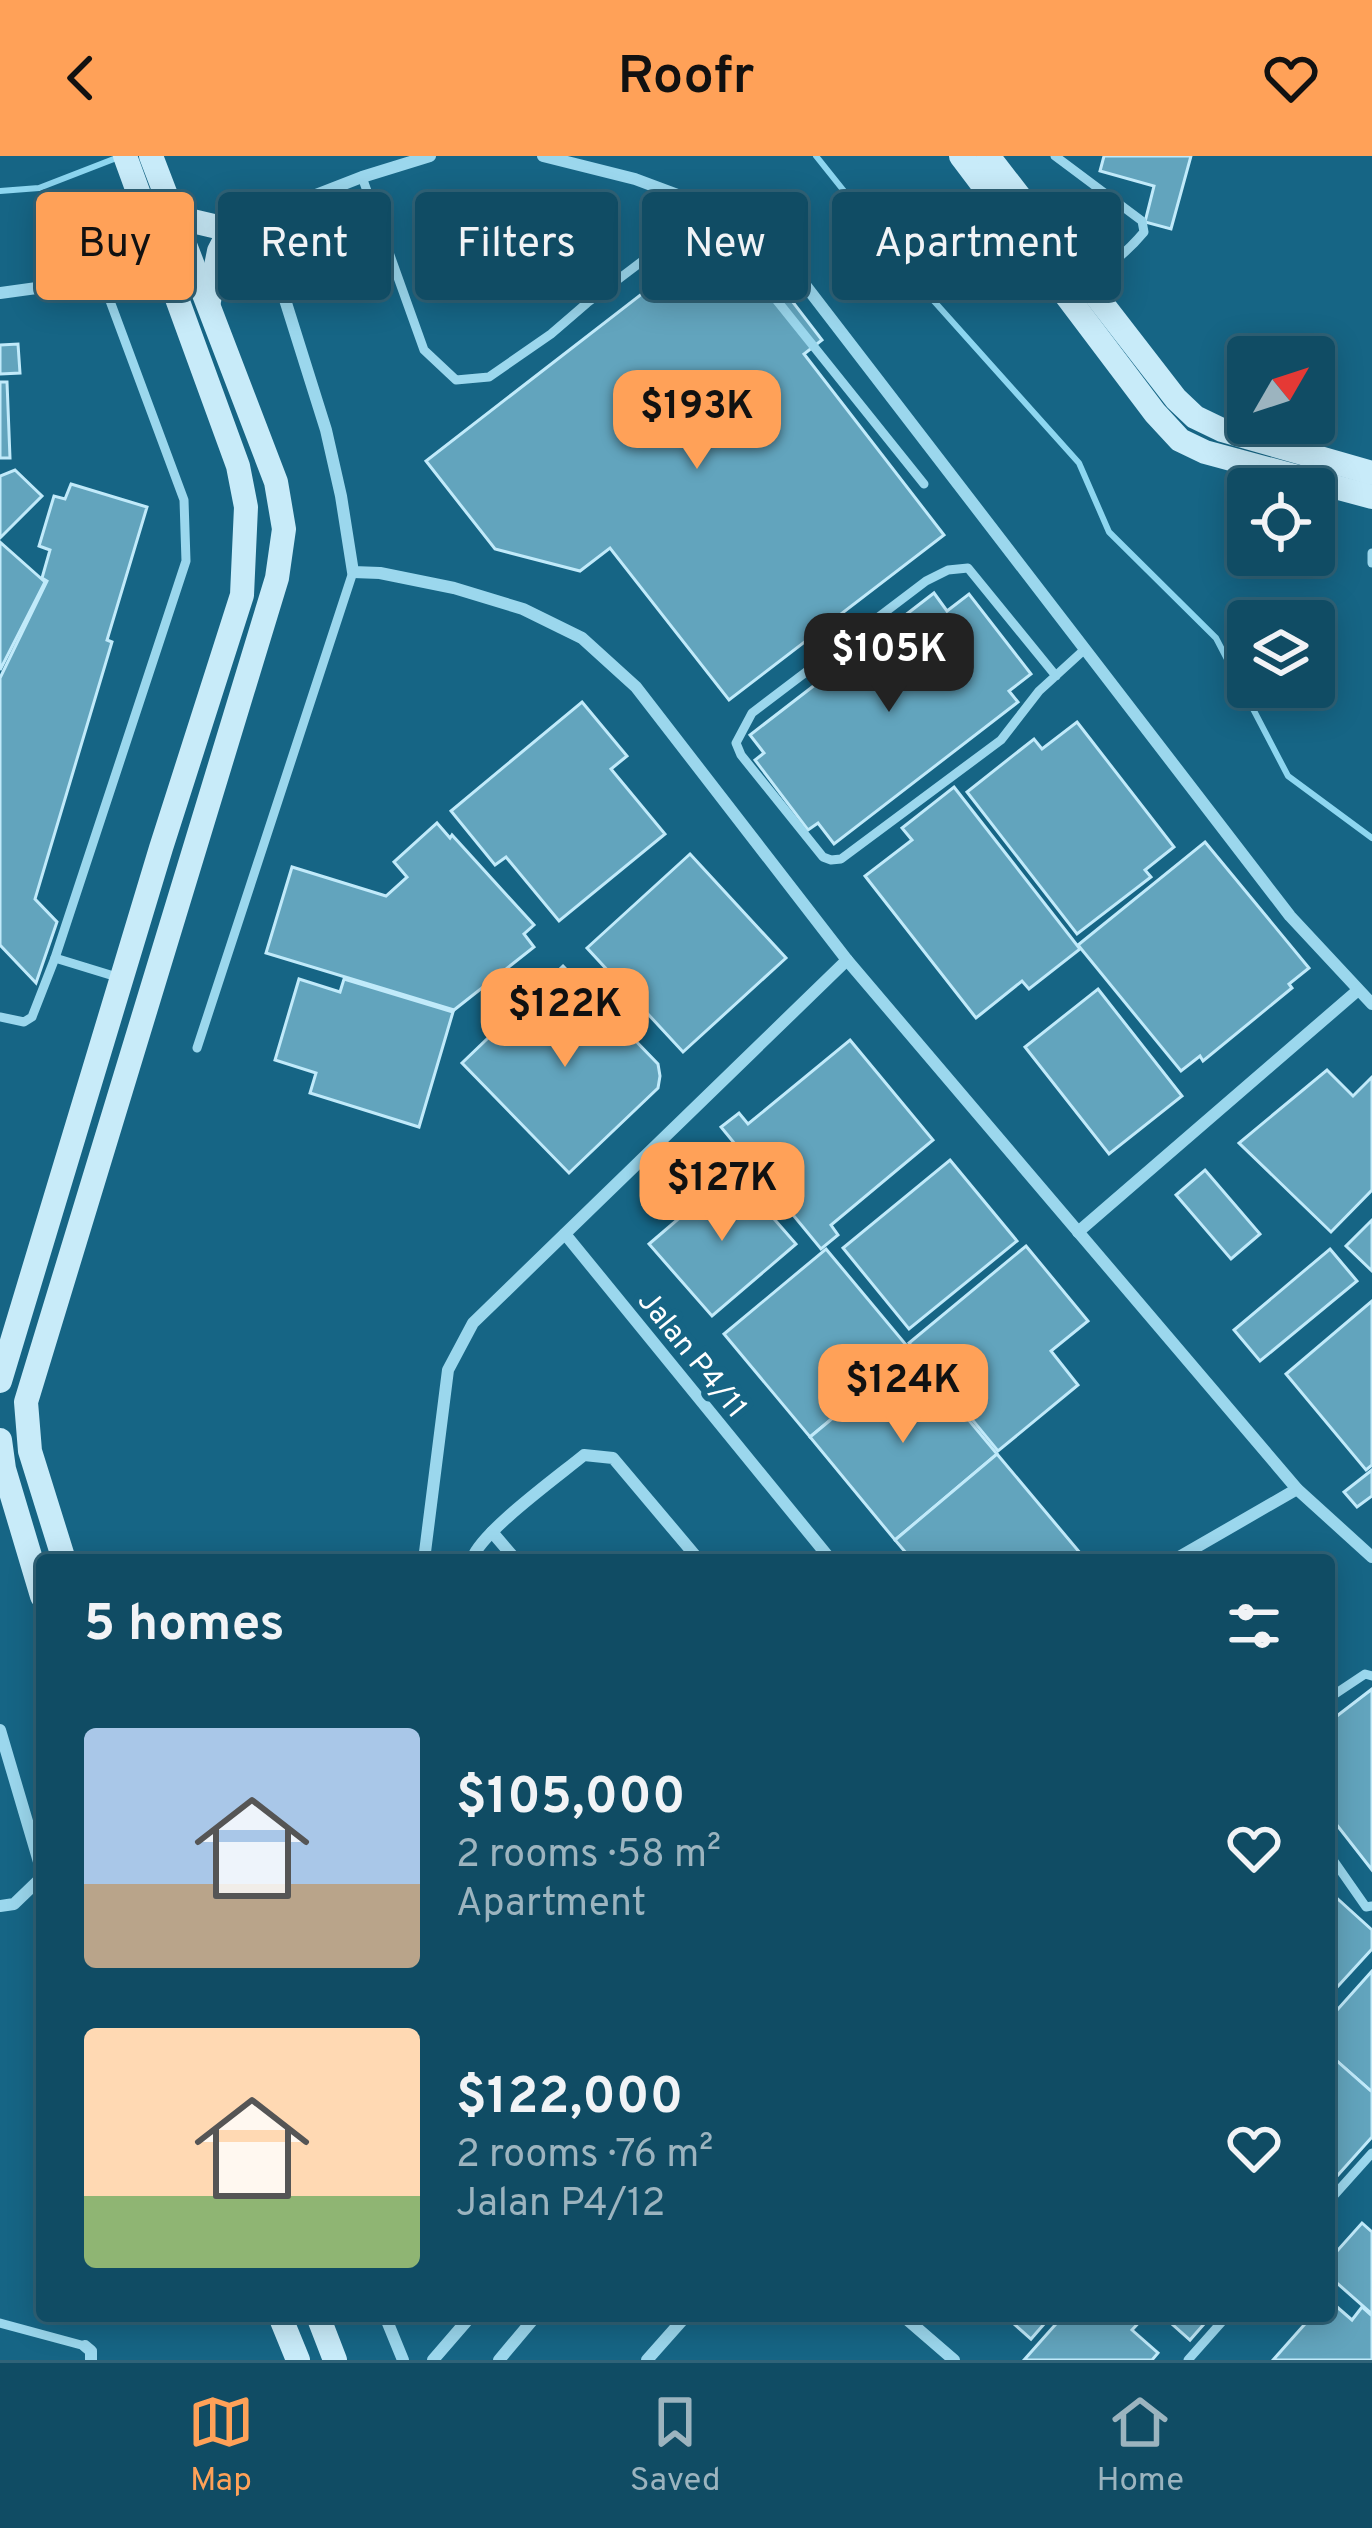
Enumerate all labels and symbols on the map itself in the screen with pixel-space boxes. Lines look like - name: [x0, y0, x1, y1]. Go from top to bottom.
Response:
- north arrow: [1227, 336, 1335, 444]
- pin: $193K: [613, 370, 781, 472]
- pin: $105K: [805, 613, 973, 715]
- pin: $122K: [481, 968, 649, 1070]
- pin: $127K: [638, 1142, 806, 1244]
- street label: Jalan P4/11: [628, 1284, 754, 1427]
- pin: $124K: [819, 1344, 987, 1446]

